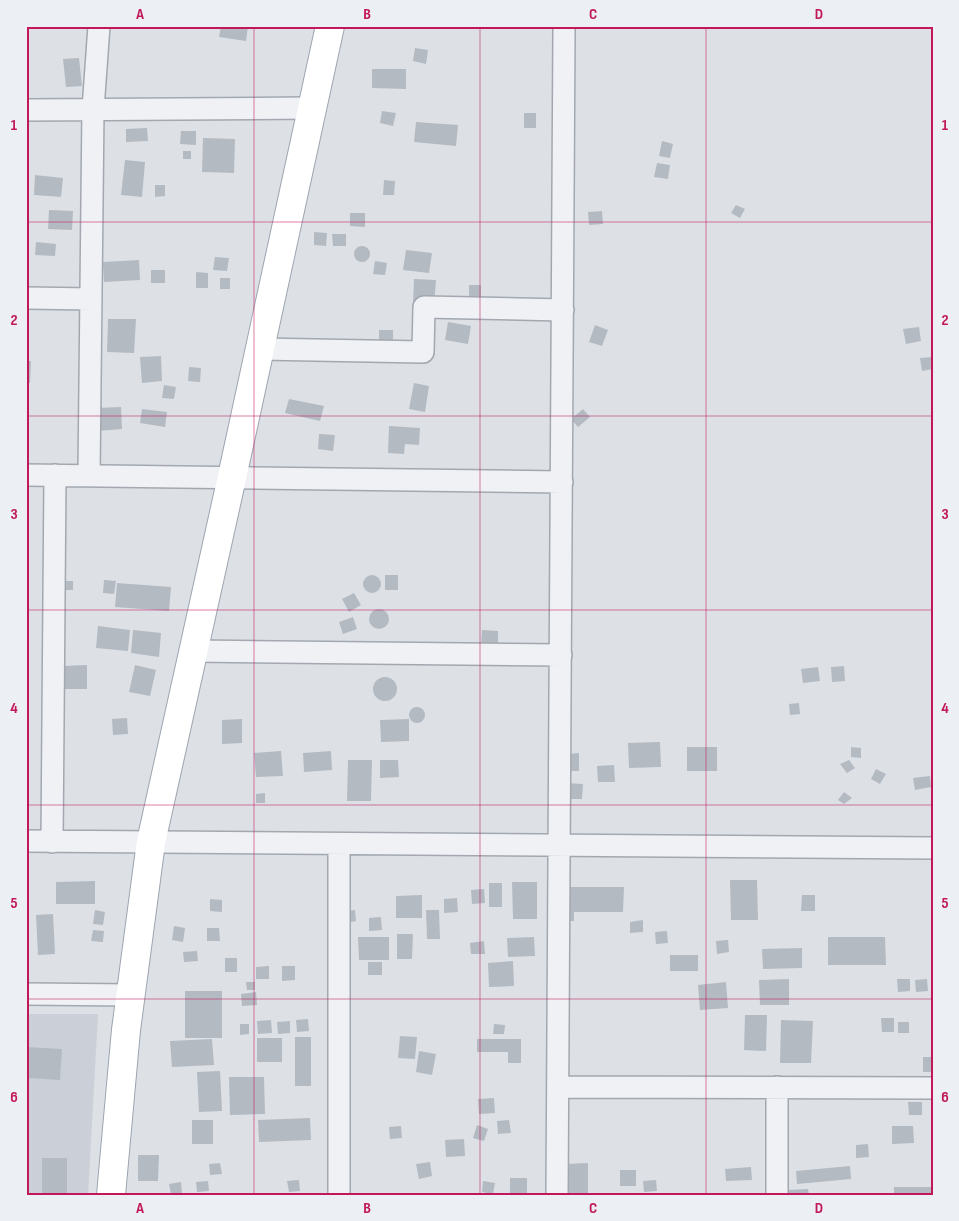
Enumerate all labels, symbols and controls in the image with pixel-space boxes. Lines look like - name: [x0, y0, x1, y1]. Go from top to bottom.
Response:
- text: A: [135, 5, 144, 24]
- text: B: [363, 5, 371, 24]
- text: C: [589, 5, 597, 24]
- text: D: [815, 5, 823, 24]
- text: 1: [11, 116, 18, 135]
- text: 1: [942, 116, 949, 135]
- text: 2: [10, 311, 18, 330]
- text: 2: [941, 311, 949, 330]
- text: 3: [10, 505, 18, 524]
- text: 3: [941, 505, 949, 524]
- text: 4: [10, 699, 18, 718]
- text: 4: [941, 699, 949, 718]
- text: 5: [10, 894, 18, 913]
- text: 5: [941, 894, 949, 913]
- text: 6: [10, 1088, 18, 1107]
- text: 6: [941, 1088, 949, 1107]
- text: A: [135, 1199, 144, 1218]
- text: B: [363, 1199, 371, 1218]
- text: C: [589, 1199, 597, 1218]
- text: D: [815, 1199, 823, 1218]

